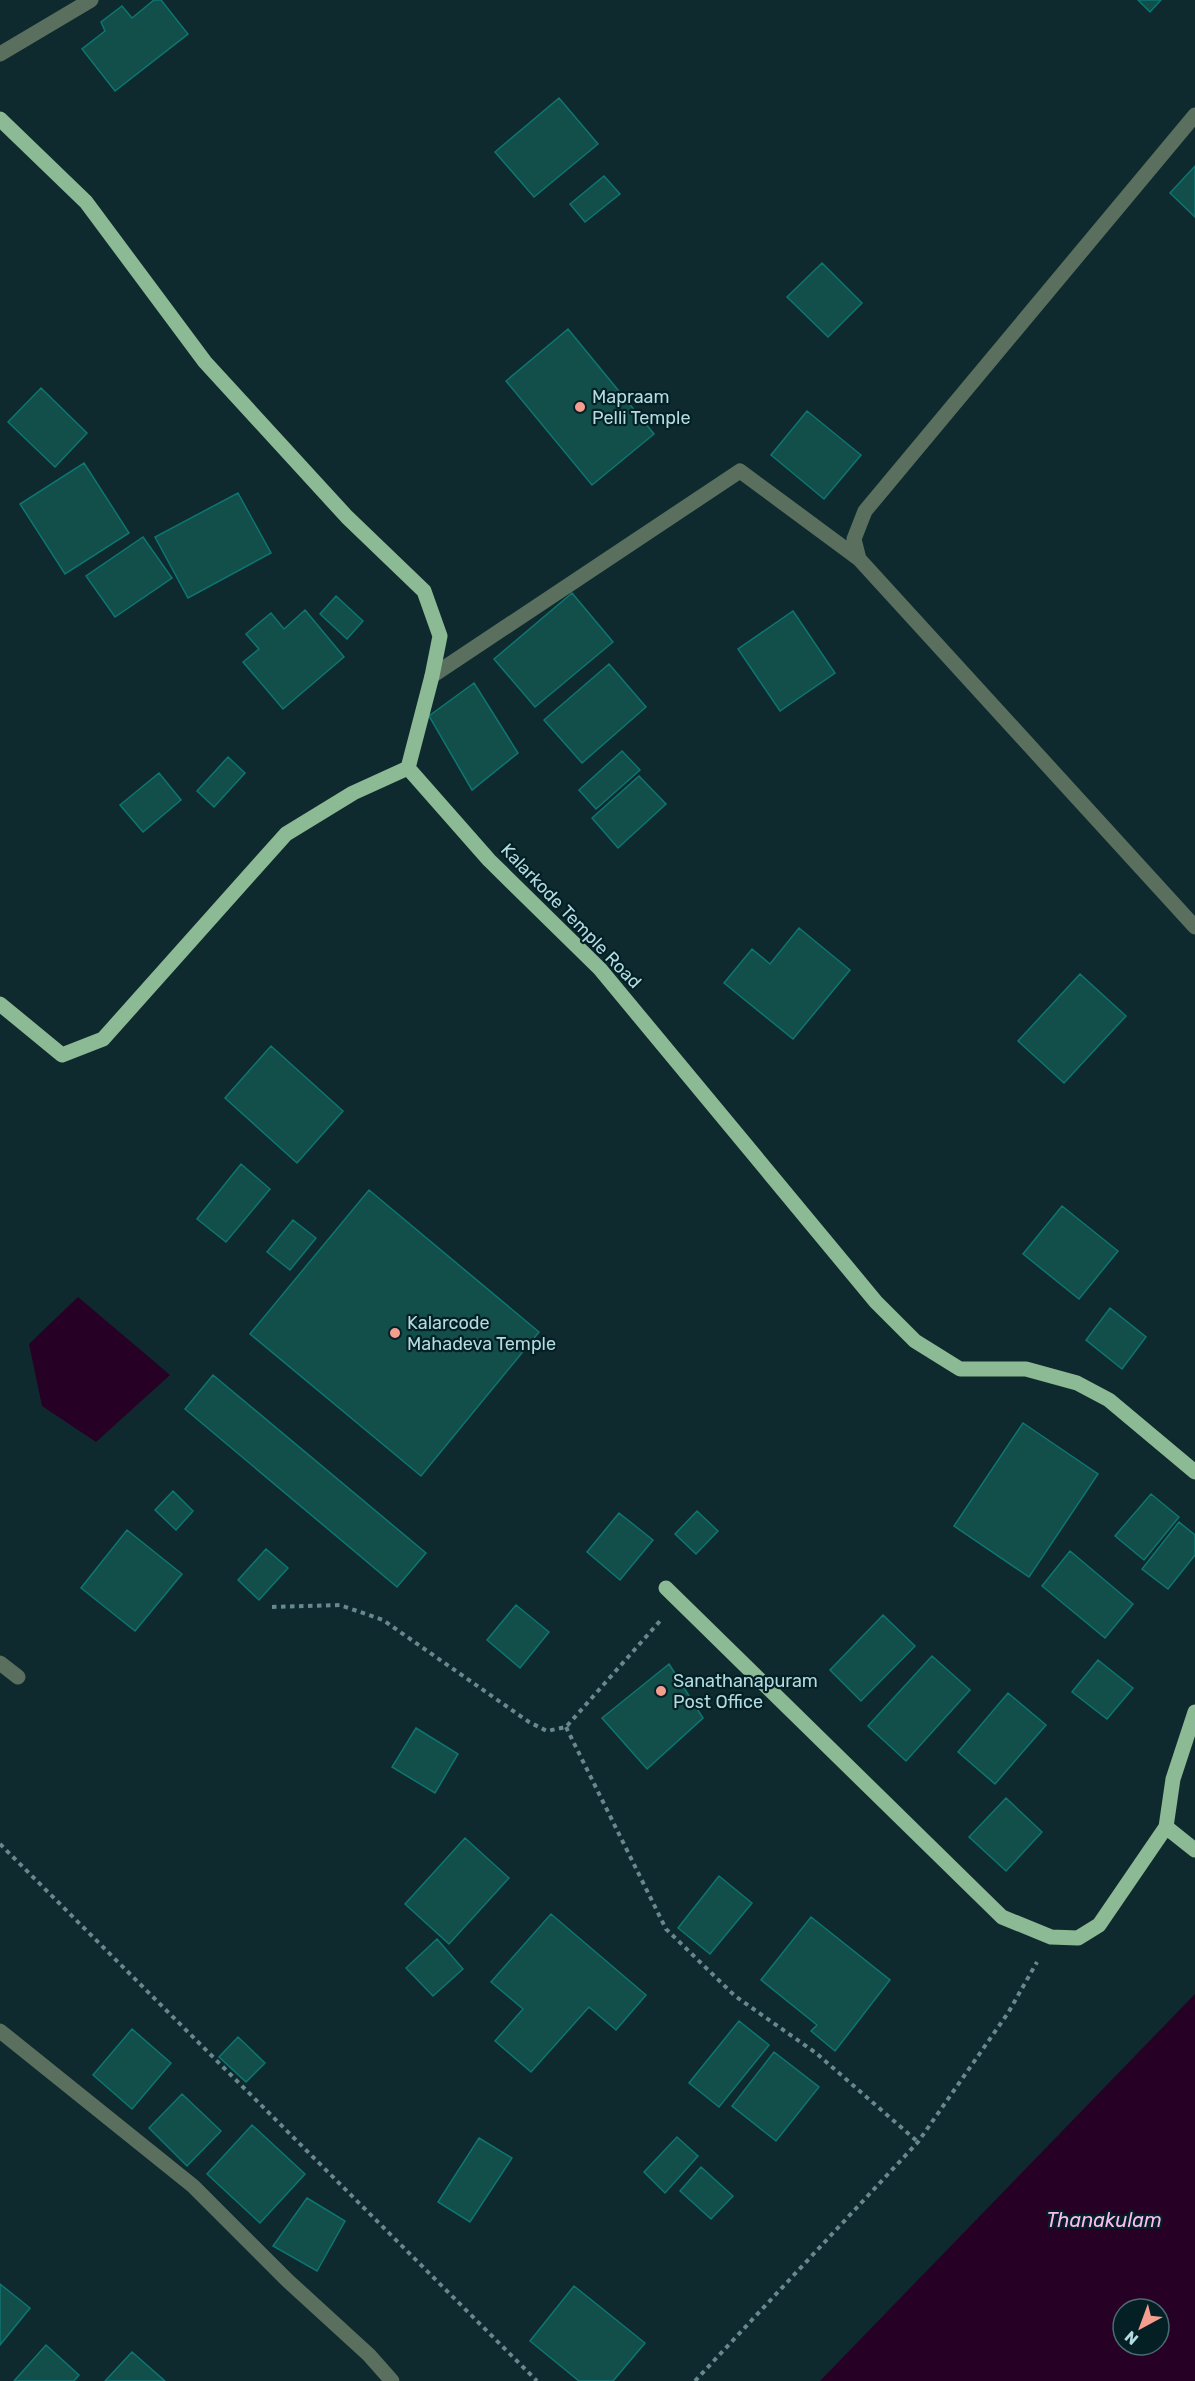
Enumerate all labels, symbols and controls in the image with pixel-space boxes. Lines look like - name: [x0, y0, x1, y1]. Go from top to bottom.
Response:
- place label: Mapraam Pelli Temple: [592, 386, 691, 429]
- marker: Mapraam Pelli Temple: [573, 400, 587, 414]
- street label: Kalarkode Temple Road: [496, 839, 646, 993]
- place label: Kalarcode Mahadeva Temple: [407, 1312, 556, 1355]
- marker: Kalarcode Mahadeva Temple: [388, 1326, 402, 1340]
- place label: Sanathanapuram Post Office: [673, 1670, 818, 1713]
- marker: Sanathanapuram Post Office: [654, 1684, 668, 1698]
- water label: Thanakulam: [1046, 2208, 1162, 2232]
- north arrow: [1111, 2297, 1171, 2357]
- text: N: [1121, 2327, 1142, 2349]

